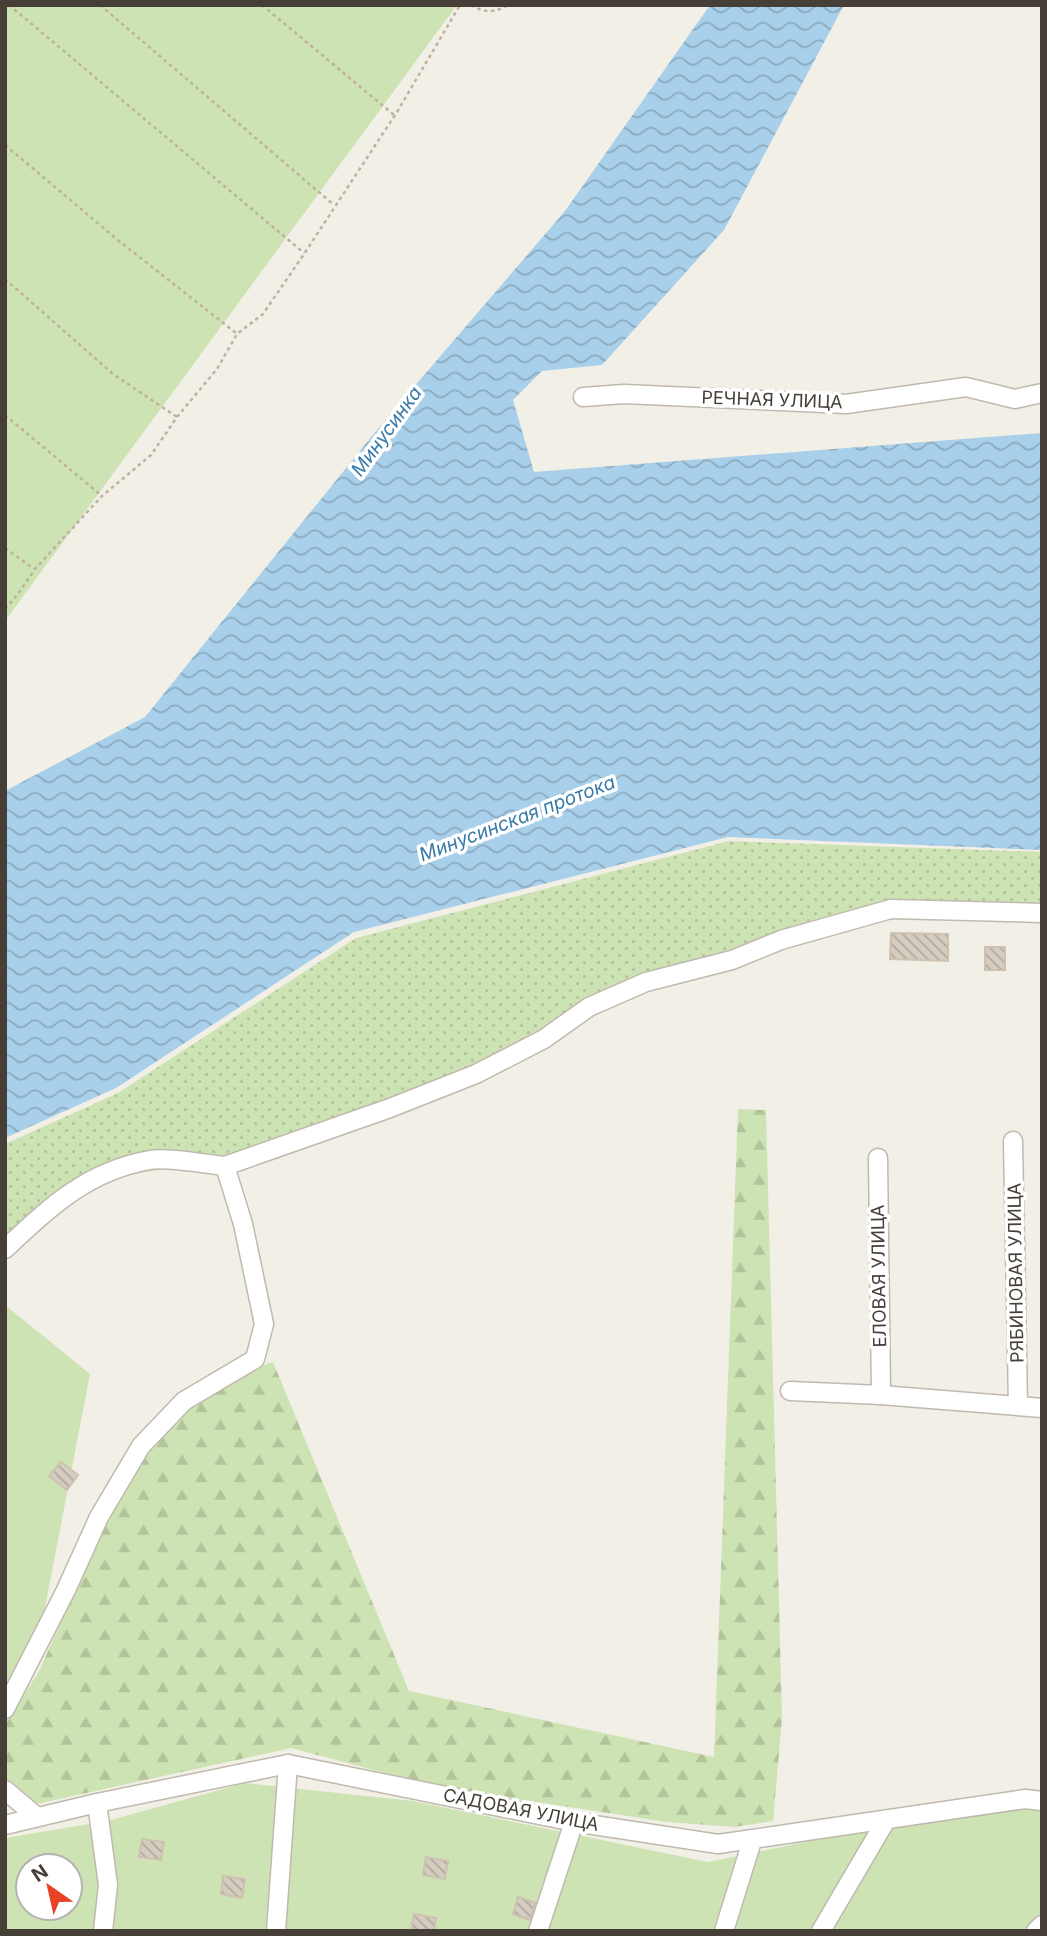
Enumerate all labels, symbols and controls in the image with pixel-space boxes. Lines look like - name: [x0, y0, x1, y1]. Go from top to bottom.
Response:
- water label: Минусинка: [346, 382, 427, 481]
- street label: РЕЧНАЯ УЛИЦА: [701, 387, 843, 412]
- water label: Минусинская протока: [416, 770, 619, 866]
- street label: РЯБИНОВАЯ УЛИЦА: [1003, 1183, 1028, 1363]
- street label: ЕЛОВАЯ УЛИЦА: [867, 1205, 890, 1347]
- street label: САДОВАЯ УЛИЦА: [441, 1784, 601, 1835]
- north arrow: [14, 1852, 84, 1922]
- text: N: [27, 1860, 52, 1887]

